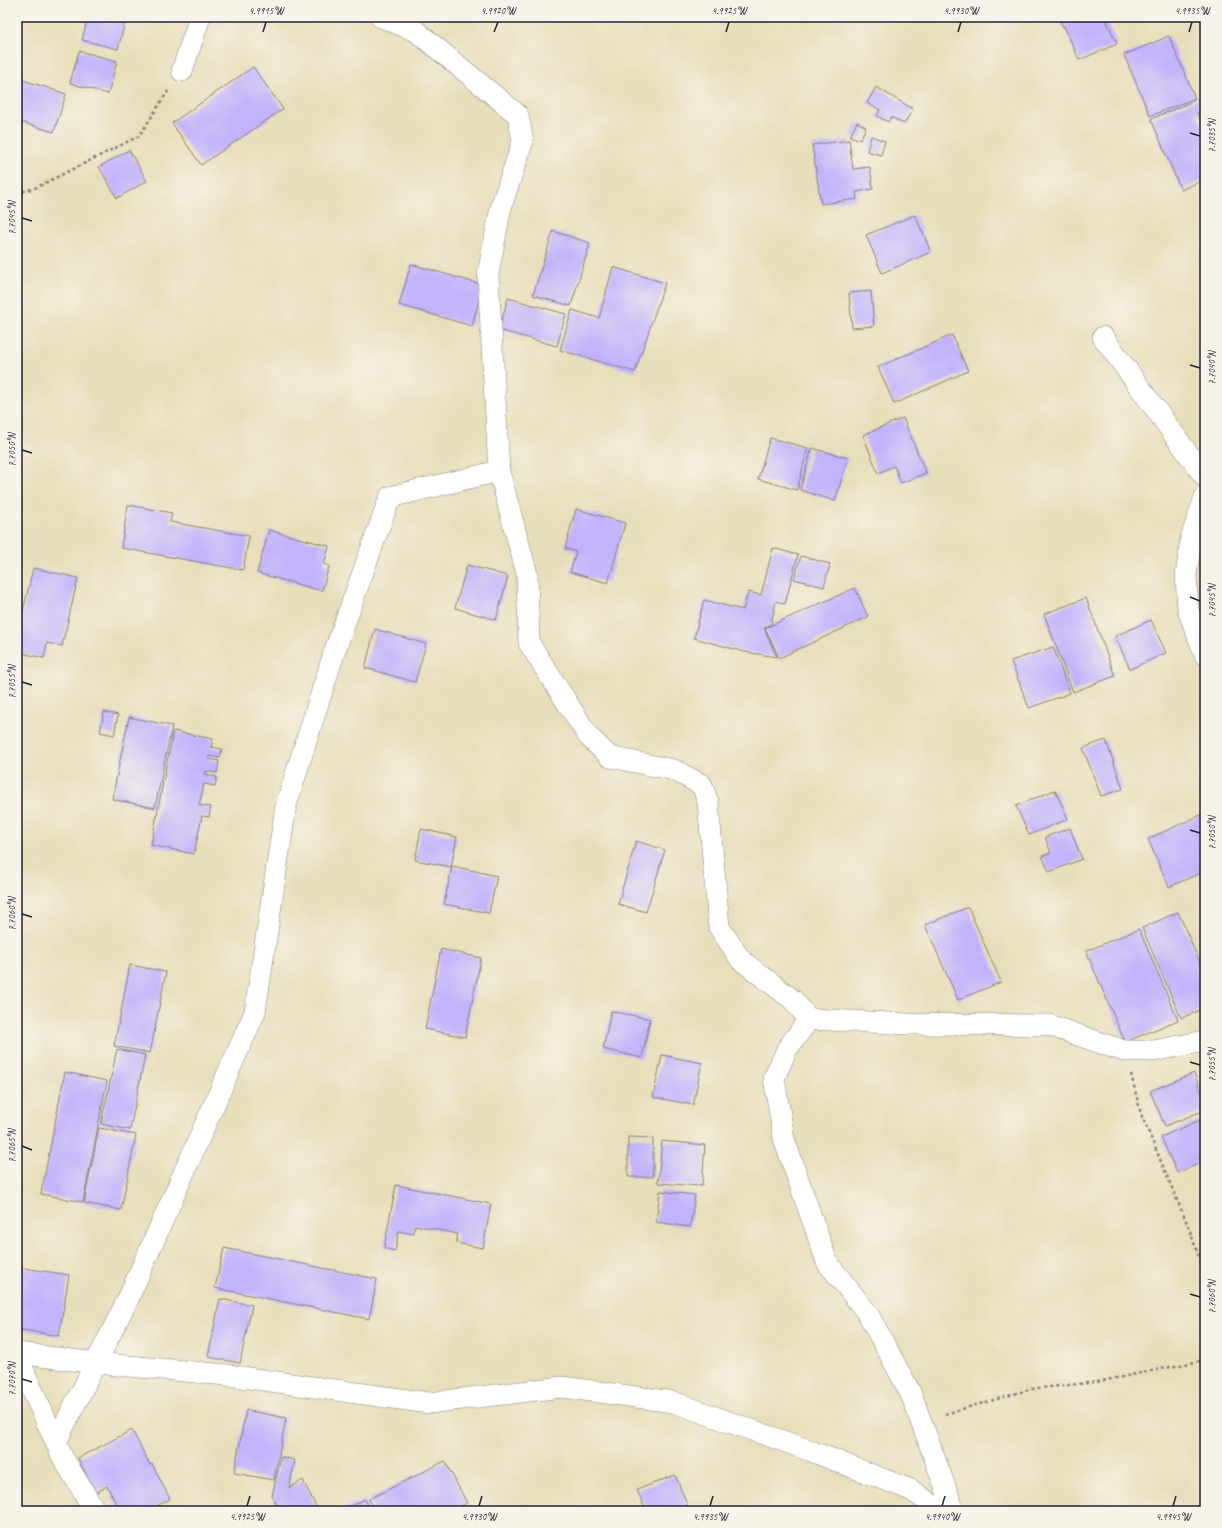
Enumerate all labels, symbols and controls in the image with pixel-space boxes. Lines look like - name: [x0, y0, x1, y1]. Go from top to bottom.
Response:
- text: 4.9915°W: [249, 4, 285, 17]
- text: 4.9920°W: [481, 4, 517, 17]
- text: 4.9925°W: [712, 4, 748, 17]
- text: 4.9930°W: [944, 4, 980, 17]
- text: 4.9935°W: [1175, 4, 1211, 17]
- text: 7.7035°N: [1205, 117, 1218, 153]
- text: 7.7045°N: [5, 199, 18, 235]
- text: 7.7040°N: [1205, 349, 1218, 385]
- text: 7.7050°N: [5, 431, 18, 467]
- text: 7.7045°N: [1205, 582, 1218, 618]
- text: 7.7055°N: [5, 663, 18, 699]
- text: 7.7050°N: [1205, 814, 1218, 850]
- text: 7.7060°N: [5, 895, 18, 931]
- text: 7.7055°N: [1205, 1046, 1218, 1082]
- text: 7.7065°N: [5, 1127, 18, 1163]
- text: 7.7060°N: [1205, 1278, 1218, 1314]
- text: 7.7070°N: [5, 1360, 18, 1396]
- text: 4.9925°W: [230, 1510, 266, 1523]
- text: 4.9930°W: [462, 1510, 498, 1523]
- text: 4.9935°W: [693, 1510, 729, 1523]
- text: 4.9940°W: [925, 1510, 961, 1523]
- text: 4.9945°W: [1156, 1510, 1192, 1523]

